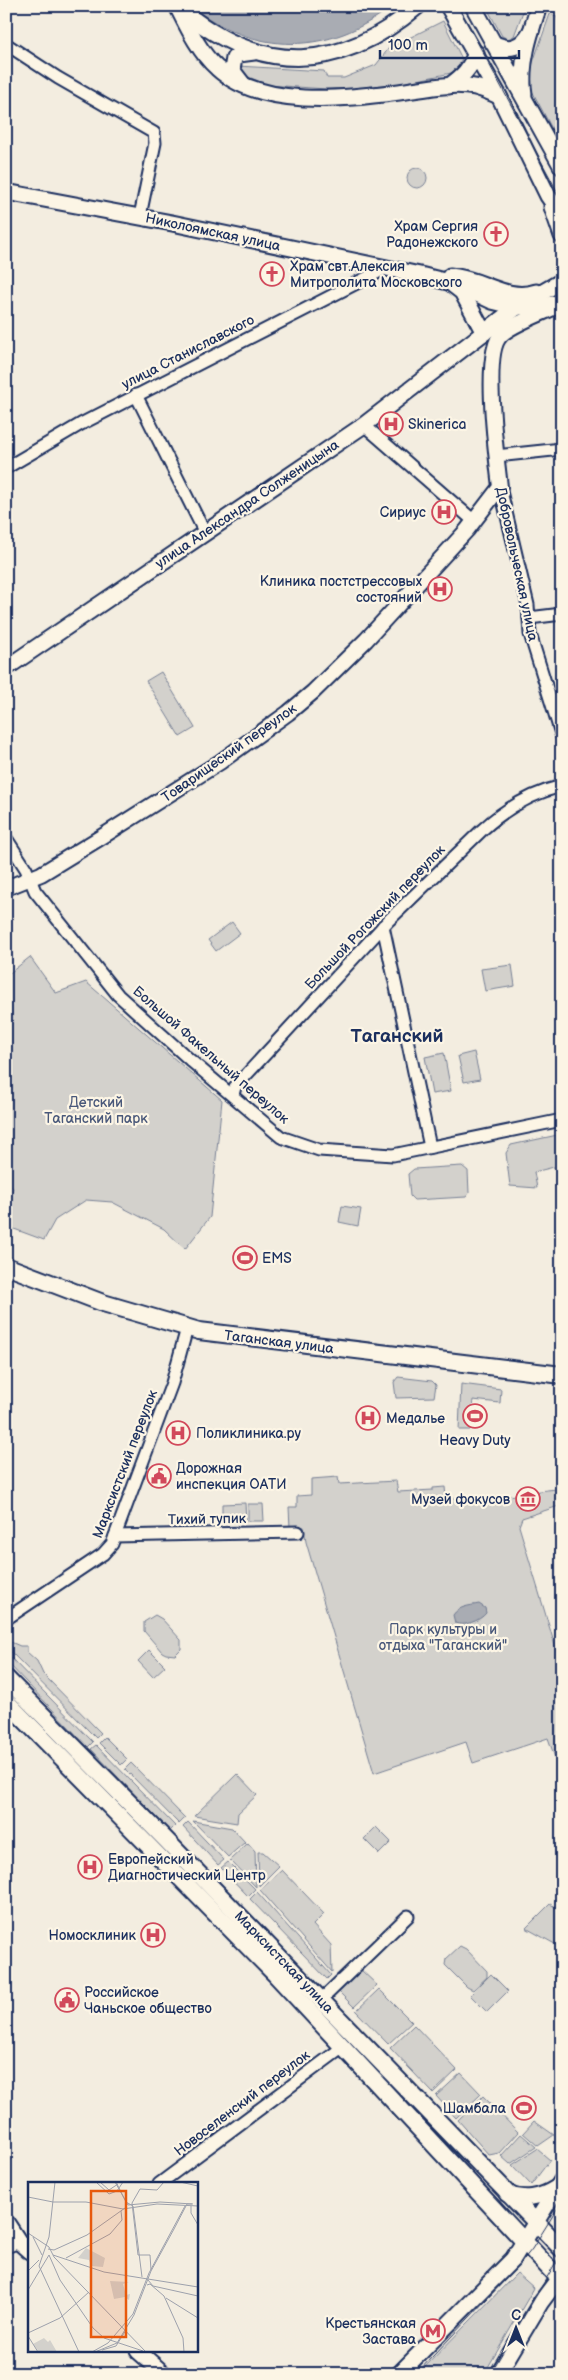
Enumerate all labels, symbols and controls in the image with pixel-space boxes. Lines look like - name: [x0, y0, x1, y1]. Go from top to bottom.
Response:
- scale bar: [380, 28, 519, 60]
- text: 100 m: [388, 36, 428, 55]
- street label: Николоямская улица: [144, 209, 283, 255]
- place label: Храм Сергия Радонежского: [386, 218, 478, 251]
- church icon: Храм Сергия Радонежского: [483, 221, 509, 247]
- place label: Храм свт.Алексия Митрополита Московского: [290, 258, 462, 291]
- church icon: Храм свт.Алексия Митрополита Московского: [259, 261, 285, 287]
- street label: улица Станиславского: [119, 311, 257, 393]
- hospital icon: Skinerica: [378, 411, 404, 437]
- place label: Skinerica: [408, 416, 467, 433]
- street label: улица Александра Солженицына: [152, 436, 343, 572]
- street label: Добровольческая улица: [492, 485, 542, 643]
- hospital icon: Сириус: [431, 499, 457, 525]
- place label: Сириус: [380, 504, 426, 521]
- place label: Клиника постстрессовых состояний: [260, 573, 423, 606]
- hospital icon: Клиника постстрессовых состояний: [427, 576, 453, 602]
- street label: Товарищеский переулок: [158, 700, 300, 806]
- street label: Большой Рогожский переулок: [301, 841, 449, 993]
- street label: Большой Факельный переулок: [129, 983, 293, 1128]
- district label: Таганский: [350, 1025, 444, 1048]
- park label: Детский Таганский парк: [44, 1094, 148, 1127]
- sports icon: EMS: [232, 1245, 258, 1271]
- place label: EMS: [262, 1250, 292, 1267]
- street label: Таганская улица: [223, 1327, 336, 1357]
- street label: Марксистский переулок: [89, 1387, 161, 1541]
- sports icon: Heavy Duty: [462, 1403, 488, 1429]
- hospital icon: Медалье: [355, 1405, 381, 1431]
- place label: Медалье: [386, 1410, 445, 1427]
- hospital icon: Поликлиника.ру: [165, 1420, 191, 1446]
- place label: Поликлиника.ру: [196, 1425, 301, 1442]
- place label: Heavy Duty: [439, 1432, 511, 1449]
- place label: Дорожная инспекция ОАТИ: [176, 1460, 287, 1493]
- public building icon: Дорожная инспекция ОАТИ: [146, 1463, 172, 1489]
- museum icon: Музей фокусов: [515, 1486, 541, 1512]
- place label: Музей фокусов: [411, 1491, 511, 1508]
- street label: Тихий тупик: [168, 1510, 247, 1528]
- park label: Парк культуры и отдыха "Таганский": [379, 1621, 507, 1654]
- place label: Европейский Диагностический Центр: [108, 1851, 266, 1884]
- hospital icon: Европейский Диагностический Центр: [77, 1854, 103, 1880]
- street label: Марксистская улица: [231, 1907, 338, 2017]
- hospital icon: Номосклиник: [140, 1922, 166, 1948]
- place label: Номосклиник: [49, 1927, 137, 1944]
- place label: Российское Чаньское общество: [84, 1984, 212, 2017]
- public building icon: Российское Чаньское общество: [54, 1987, 80, 2013]
- street label: Новоселенский переулок: [171, 2046, 314, 2160]
- sports icon: Шамбала: [511, 2095, 537, 2121]
- place label: Шамбала: [443, 2100, 507, 2117]
- inset map: [28, 2182, 198, 2352]
- north arrow: [490, 2302, 540, 2352]
- text: С: [511, 2307, 521, 2324]
- place label: Крестьянская Застава: [325, 2315, 417, 2348]
- metro station icon: Крестьянская Застава: [420, 2318, 446, 2344]

